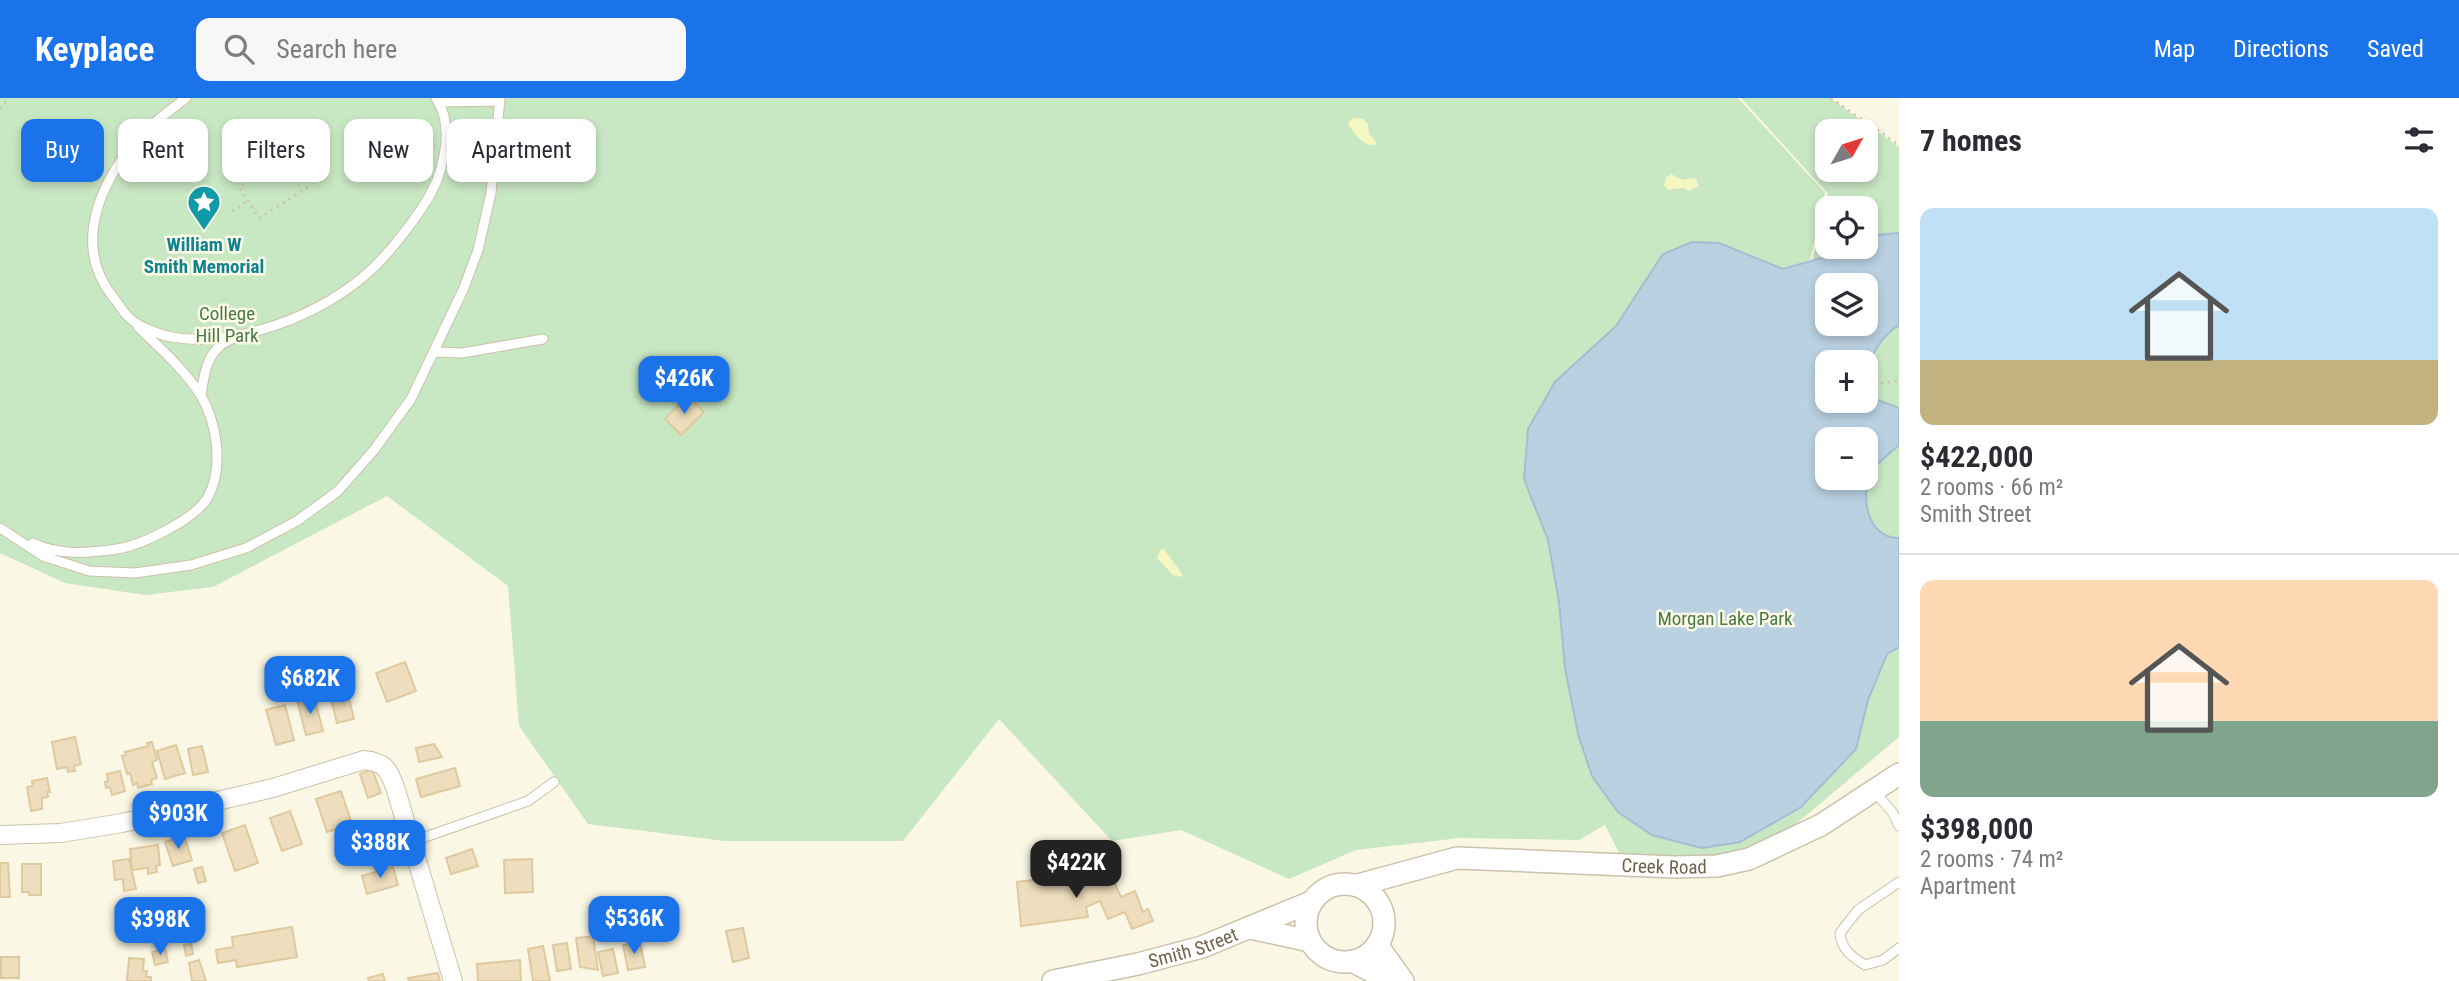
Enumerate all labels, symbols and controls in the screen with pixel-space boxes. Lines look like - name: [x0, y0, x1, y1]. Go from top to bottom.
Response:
- search box: [196, 18, 686, 81]
- text: Keyplace: [35, 30, 154, 69]
- icon: search: [220, 30, 258, 68]
- text: Search here: [276, 34, 397, 64]
- text: Map: [2154, 35, 2195, 63]
- text: Directions: [2233, 35, 2329, 63]
- text: Saved: [2367, 35, 2424, 63]
- chip: Buy: [21, 119, 104, 182]
- chip: Rent: [118, 119, 208, 182]
- chip: Filters: [222, 119, 330, 182]
- chip: New: [344, 119, 433, 182]
- chip: Apartment: [447, 119, 596, 182]
- north arrow: [1815, 119, 1878, 182]
- map controls: [1815, 119, 1878, 490]
- icon: filters: [2400, 121, 2438, 159]
- text: 7 homes: [1920, 123, 2022, 158]
- place icon: William W Smith Memorial: [185, 183, 223, 232]
- button: locate: [1815, 196, 1878, 259]
- place label: William W Smith Memorial: [144, 233, 264, 278]
- icon: home: [2116, 253, 2242, 379]
- button: layers: [1815, 273, 1878, 336]
- park label: College Hill Park: [195, 302, 259, 347]
- button: +: [1815, 350, 1878, 413]
- pin: $426K: [635, 356, 733, 416]
- text: $426K: [654, 365, 714, 392]
- button: −: [1815, 427, 1878, 490]
- text: $422,000: [1920, 439, 2033, 474]
- text: 2 rooms · 66 m²: [1920, 474, 2063, 501]
- text: Smith Street: [1920, 501, 2032, 528]
- park label: Morgan Lake Park: [1657, 607, 1793, 630]
- icon: home: [2116, 625, 2242, 751]
- pin: $682K: [261, 656, 359, 716]
- text: $682K: [280, 665, 340, 692]
- pin: $903K: [129, 792, 227, 851]
- text: $903K: [148, 800, 208, 827]
- text: $398,000: [1920, 811, 2033, 846]
- pin: $388K: [331, 820, 429, 880]
- text: $388K: [350, 829, 410, 856]
- pin: $422K: [1027, 840, 1125, 900]
- text: 2 rooms · 74 m²: [1920, 846, 2063, 873]
- text: $422K: [1046, 849, 1106, 876]
- street label: Creek Road: [1621, 854, 1707, 879]
- text: Apartment: [1920, 873, 2016, 900]
- pin: $536K: [585, 896, 683, 956]
- pin: $398K: [111, 898, 209, 957]
- text: $536K: [604, 905, 664, 932]
- text: $398K: [130, 906, 190, 933]
- street label: Smith Street: [1146, 923, 1241, 973]

